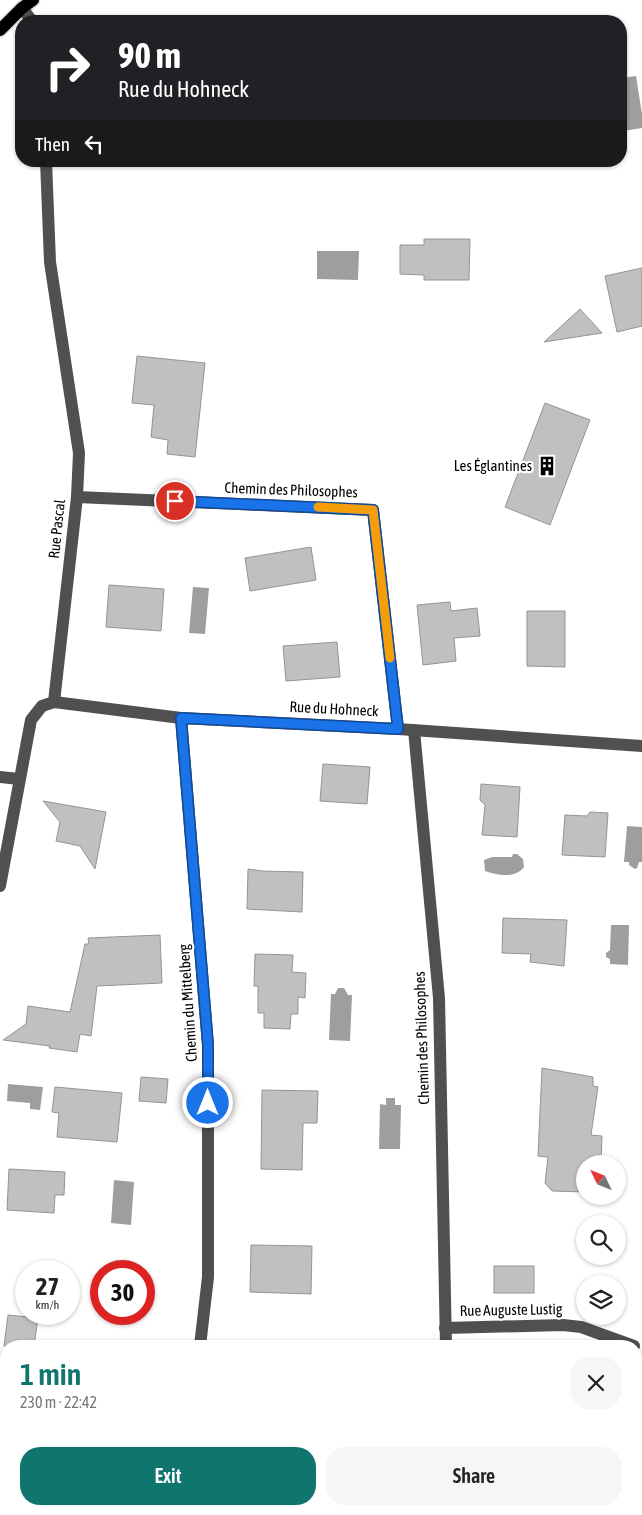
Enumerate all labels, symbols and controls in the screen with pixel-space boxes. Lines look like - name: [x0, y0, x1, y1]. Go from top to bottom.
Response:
- icon: right: [35, 35, 100, 100]
- text: 90 m: [118, 35, 181, 75]
- text: Rue du Hohneck: [118, 76, 249, 102]
- icon: left: [80, 130, 108, 158]
- text: Then: [35, 133, 70, 155]
- building icon: Les Églantines: [536, 455, 558, 477]
- place label: Les Églantines: [454, 457, 532, 474]
- street label: Chemin des Philosophes: [224, 479, 358, 500]
- pin: [154, 480, 196, 522]
- icon: arrive: [161, 487, 189, 515]
- street label: Rue Pascal: [45, 498, 68, 559]
- street label: Rue du Hohneck: [289, 698, 379, 719]
- street label: Chemin du Mittelberg: [175, 943, 200, 1062]
- street label: Chemin des Philosophes: [411, 971, 432, 1105]
- position arrow: [181, 1076, 233, 1128]
- north arrow: [576, 1155, 626, 1205]
- map controls: [576, 1155, 626, 1325]
- button: search: [576, 1215, 626, 1265]
- speed limit sign: 30: [90, 1260, 155, 1325]
- text: 27: [36, 1272, 59, 1300]
- button: layers: [576, 1275, 626, 1325]
- text: km/h: [36, 1298, 59, 1312]
- street label: Rue Auguste Lustig: [459, 1300, 563, 1319]
- text: 1 min: [20, 1357, 81, 1391]
- button: close: [570, 1357, 622, 1409]
- text: 230 m · 22:42: [20, 1393, 97, 1411]
- button: Exit: [20, 1447, 316, 1505]
- button: Share: [326, 1447, 622, 1505]

